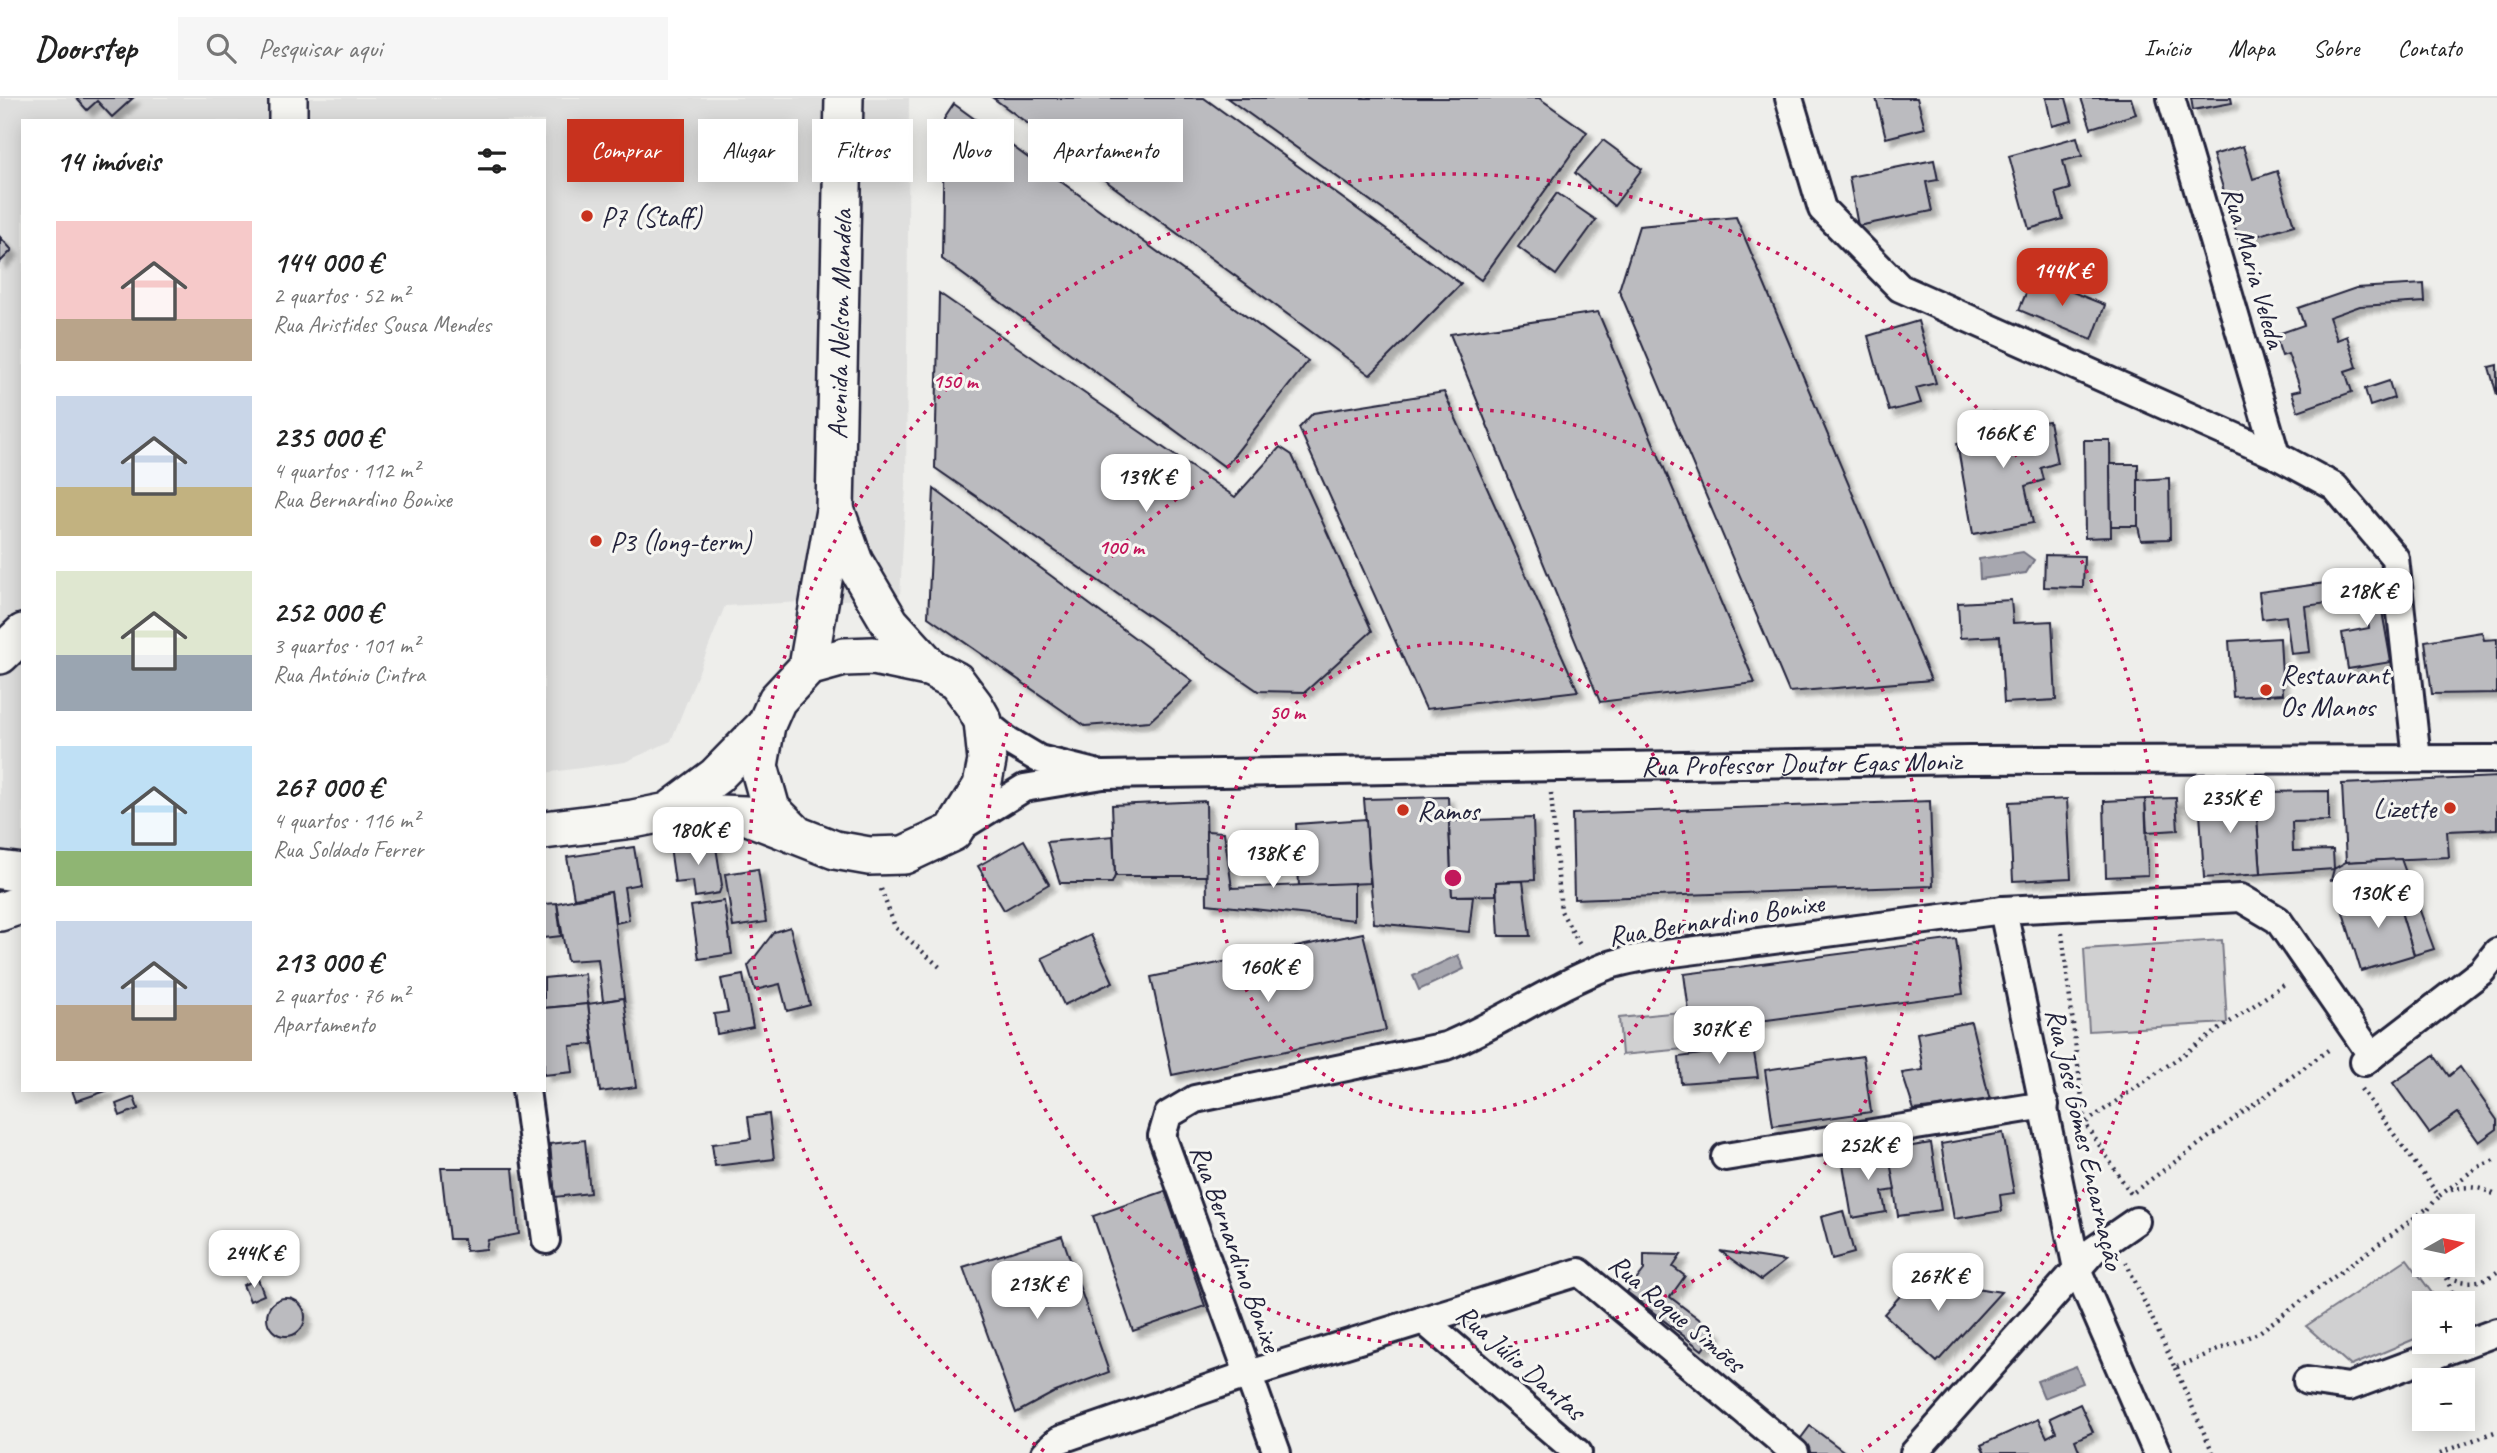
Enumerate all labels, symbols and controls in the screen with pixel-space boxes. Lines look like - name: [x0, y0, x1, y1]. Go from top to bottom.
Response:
- search box: [178, 17, 668, 80]
- text: Doorstep: [35, 27, 136, 69]
- icon: search: [202, 29, 240, 67]
- text: Pesquisar aqui: [258, 32, 382, 65]
- text: Início: [2144, 33, 2190, 63]
- text: Mapa: [2228, 33, 2275, 63]
- text: Sobre: [2313, 33, 2359, 63]
- text: Contato: [2397, 33, 2462, 63]
- chip: Comprar: [567, 119, 684, 182]
- chip: Alugar: [698, 119, 798, 182]
- chip: Filtros: [812, 119, 913, 182]
- chip: Novo: [927, 119, 1014, 182]
- chip: Apartamento: [1028, 119, 1183, 182]
- text: 14 imóveis: [56, 142, 160, 180]
- icon: filters: [473, 142, 511, 180]
- street label: Rua Maria Veleda: [2214, 182, 2294, 353]
- place label: P7 (Staff): [601, 199, 703, 234]
- street label: Avenida Nelson Mandela: [819, 207, 859, 440]
- marker: P7 (Staff): [579, 208, 595, 224]
- text: 144 000 €: [273, 243, 382, 281]
- pin: 144K €: [2005, 248, 2119, 308]
- icon: home: [112, 249, 196, 333]
- text: 144K €: [2033, 256, 2091, 285]
- text: 2 quartos · 52 m²: [273, 281, 409, 310]
- text: Rua Aristides Sousa Mendes: [273, 310, 491, 339]
- text: 150 m: [932, 368, 980, 394]
- pin: 166K €: [1946, 410, 2060, 470]
- text: 235 000 €: [273, 418, 382, 456]
- text: 166K €: [1973, 418, 2033, 447]
- icon: home: [112, 424, 196, 508]
- pin: 139K €: [1089, 454, 1203, 514]
- text: 4 quartos · 112 m²: [273, 456, 419, 485]
- text: 139K €: [1117, 462, 1175, 491]
- text: Rua Bernardino Bonixe: [273, 485, 452, 514]
- place label: P3 (long-term): [610, 524, 753, 559]
- marker: P3 (long-term): [588, 533, 604, 549]
- text: 100 m: [1098, 534, 1146, 560]
- pin: 218K €: [2310, 568, 2424, 628]
- text: 218K €: [2338, 576, 2396, 605]
- text: 252 000 €: [273, 593, 382, 631]
- icon: home: [112, 599, 196, 683]
- text: 3 quartos · 101 m²: [273, 631, 419, 660]
- place label: Restaurant Os Manos: [2280, 657, 2391, 724]
- text: Rua António Cintra: [273, 660, 425, 689]
- marker: Restaurant Os Manos: [2258, 682, 2274, 698]
- text: 50 m: [1269, 699, 1307, 725]
- street label: Rua Professor Doutor Egas Moniz: [1641, 743, 1964, 783]
- text: 267 000 €: [273, 768, 383, 806]
- icon: home: [112, 774, 196, 858]
- pin: 235K €: [2173, 776, 2287, 835]
- text: 235K €: [2201, 783, 2259, 812]
- place label: Lizette: [2373, 791, 2438, 826]
- place label: Ramos: [1417, 793, 1482, 828]
- marker: Lizette: [2442, 800, 2458, 816]
- marker: Ramos: [1395, 802, 1411, 818]
- text: 4 quartos · 116 m²: [273, 806, 419, 835]
- pin: 180K €: [641, 808, 755, 867]
- text: 180K €: [669, 815, 727, 844]
- pin: 138K €: [1216, 830, 1330, 890]
- text: Rua Soldado Ferrer: [273, 835, 423, 864]
- text: 138K €: [1244, 838, 1302, 867]
- centre of rings: [1441, 866, 1465, 890]
- pin: 130K €: [2321, 870, 2435, 930]
- text: 130K €: [2349, 878, 2407, 907]
- street label: Rua Bernardino Bonixe: [1606, 884, 1828, 953]
- text: 213 000 €: [273, 943, 382, 981]
- pin: 160K €: [1211, 944, 1325, 1004]
- icon: home: [112, 949, 196, 1033]
- text: 160K €: [1238, 952, 1298, 981]
- text: 2 quartos · 76 m²: [273, 981, 409, 1010]
- street label: Rua José Gomes Encarnação: [2038, 1005, 2133, 1275]
- pin: 307K €: [1662, 1006, 1776, 1066]
- text: Apartamento: [273, 1010, 375, 1039]
- text: 307K €: [1690, 1014, 1748, 1043]
- pin: 252K €: [1811, 1122, 1925, 1182]
- text: 252K €: [1839, 1130, 1897, 1159]
- street label: Rua Bernardino Bonixe: [1182, 1140, 1290, 1358]
- north arrow: [2412, 1214, 2474, 1278]
- map controls: [2412, 1214, 2475, 1431]
- pin: 244K €: [197, 1230, 311, 1290]
- text: 244K €: [225, 1238, 283, 1267]
- street label: Rua Roque Simões: [1602, 1246, 1754, 1382]
- pin: 267K €: [1881, 1254, 1995, 1313]
- text: 267K €: [1908, 1261, 1968, 1290]
- pin: 213K €: [980, 1262, 1094, 1321]
- text: 213K €: [1008, 1269, 1066, 1298]
- button: +: [2412, 1291, 2475, 1354]
- street label: Rua Júlio Dantas: [1449, 1296, 1594, 1429]
- button: −: [2412, 1368, 2475, 1431]

